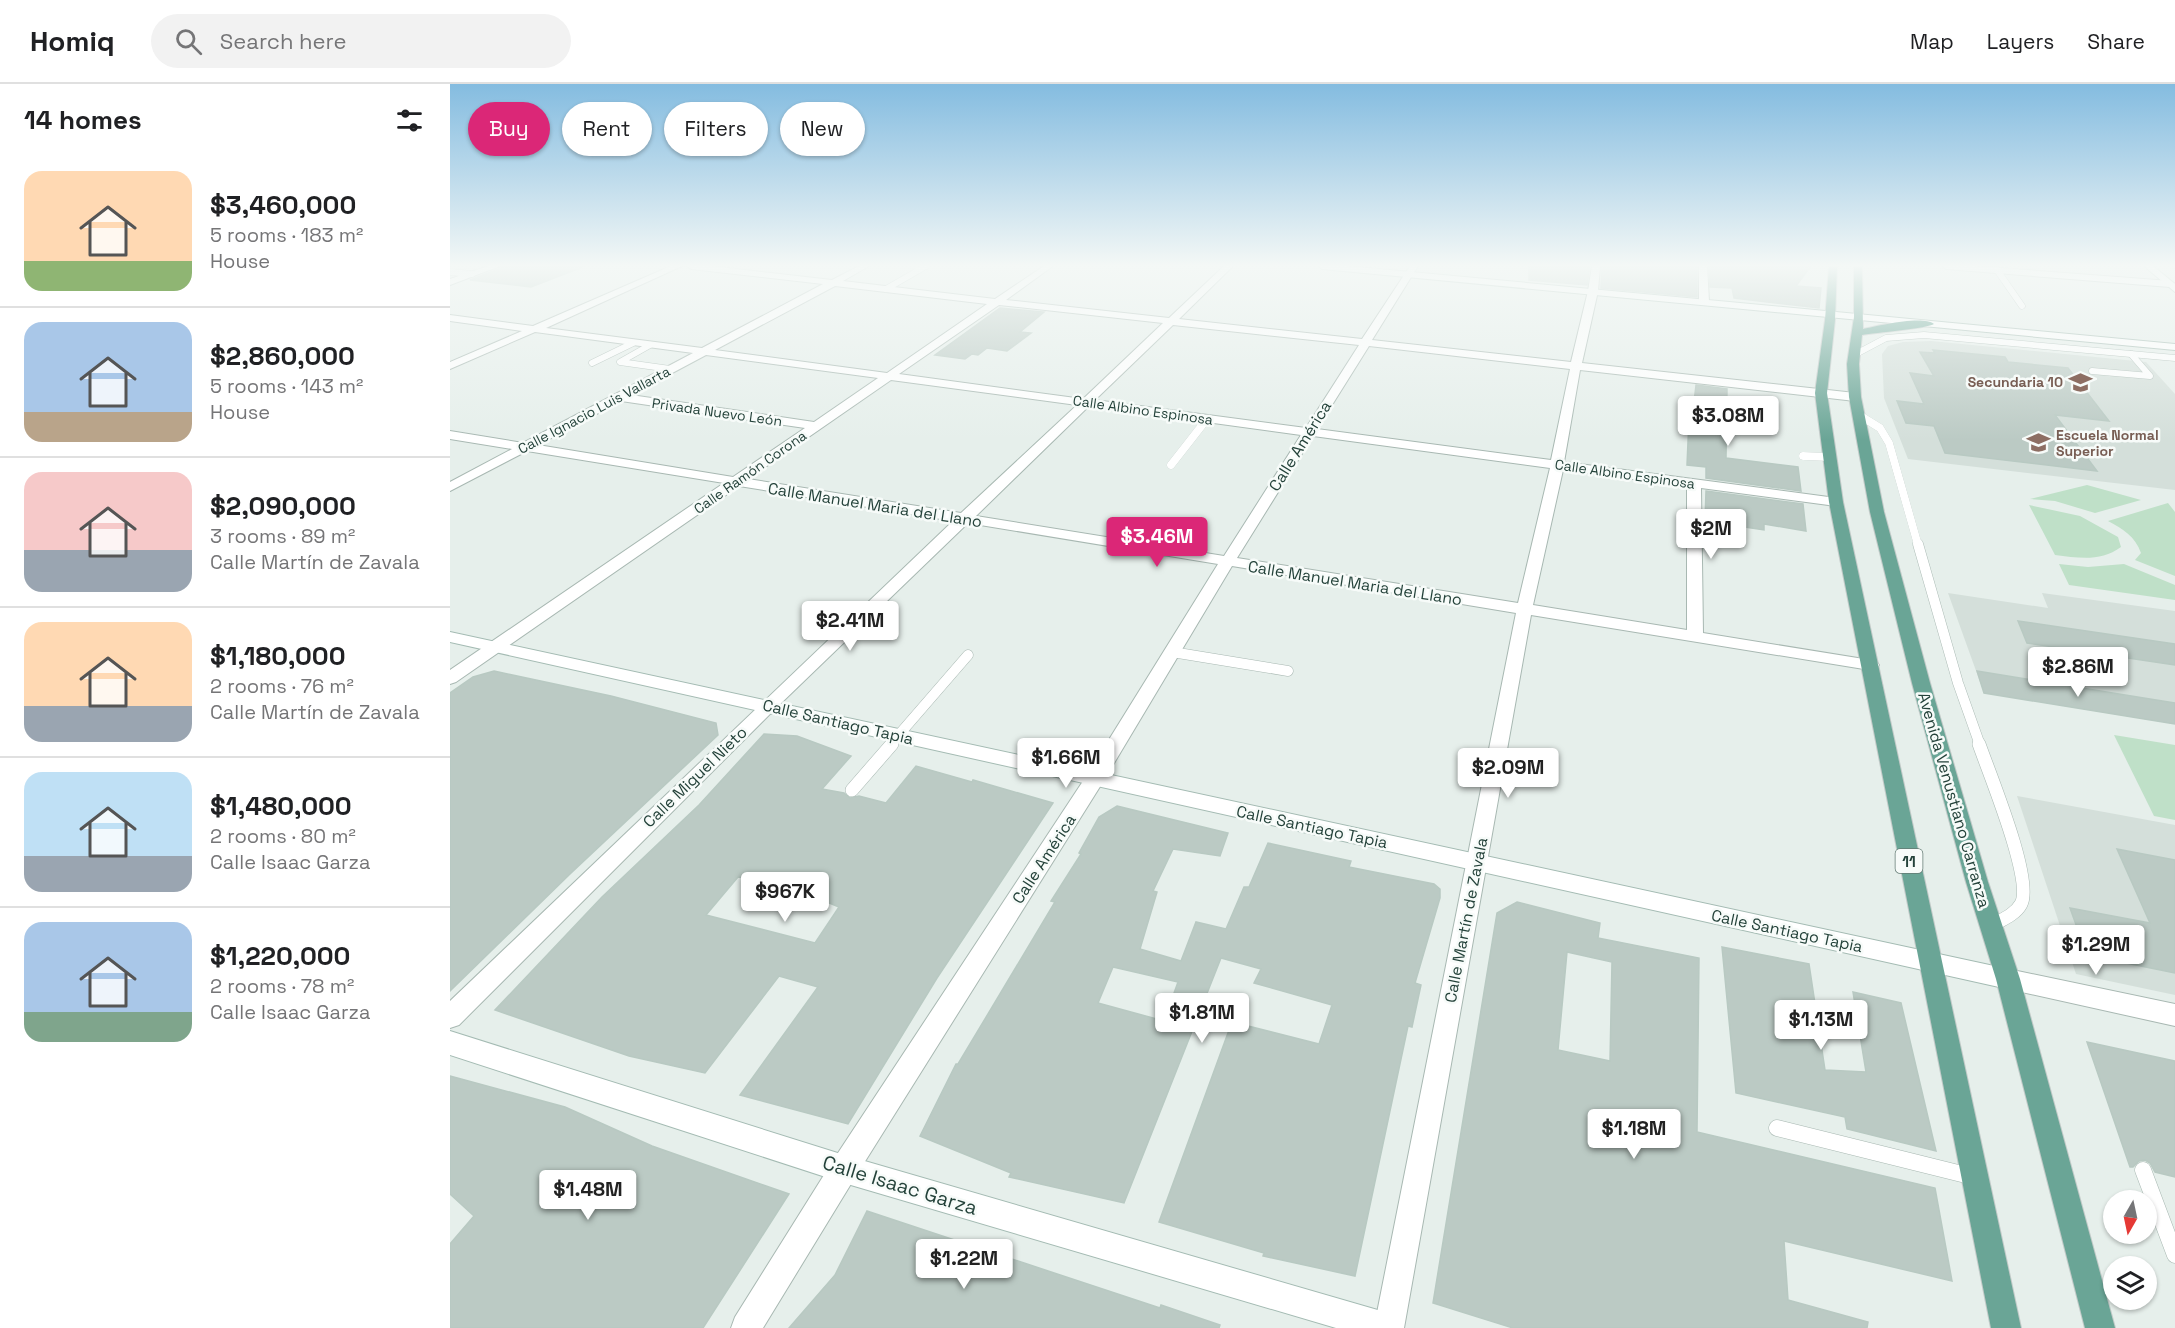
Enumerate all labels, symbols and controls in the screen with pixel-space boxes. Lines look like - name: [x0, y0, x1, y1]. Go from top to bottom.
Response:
- search box: [151, 14, 571, 68]
- text: Homiq: [30, 23, 115, 59]
- icon: search: [172, 25, 205, 58]
- text: Search here: [220, 27, 347, 55]
- text: Map: [1910, 28, 1954, 55]
- text: Layers: [1987, 28, 2054, 55]
- text: Share: [2087, 28, 2145, 55]
- chip: Buy: [468, 102, 550, 156]
- chip: Rent: [562, 102, 652, 156]
- chip: Filters: [664, 102, 768, 156]
- chip: New: [780, 102, 865, 156]
- text: 14 homes: [24, 103, 142, 137]
- icon: filters: [393, 104, 426, 137]
- text: $3,460,000: [210, 188, 356, 222]
- icon: home: [72, 195, 144, 267]
- text: 5 rooms · 183 m²: [210, 222, 363, 248]
- text: House: [210, 248, 270, 274]
- text: $2,860,000: [210, 339, 355, 373]
- icon: home: [72, 346, 144, 418]
- street label: Calle Ignacio Luis Vallarta: [515, 362, 673, 458]
- school or university icon: Secundaria 10: [2068, 369, 2094, 395]
- text: 5 rooms · 143 m²: [210, 373, 363, 399]
- place label: Secundaria 10: [1968, 373, 2063, 391]
- street label: Calle Albino Espinosa: [1072, 391, 1214, 429]
- street label: Privada Nuevo León: [651, 394, 783, 430]
- pin: $3.08M: [1679, 396, 1777, 447]
- street label: Calle América: [1264, 397, 1336, 495]
- text: House: [210, 399, 270, 425]
- text: $3.08M: [1692, 402, 1764, 428]
- street label: Calle Ramón Corona: [690, 426, 810, 518]
- place label: Escuela Normal Superior: [2056, 426, 2159, 460]
- school or university icon: Escuela Normal Superior: [2025, 430, 2051, 456]
- street label: Calle Albino Espinosa: [1554, 455, 1696, 493]
- street label: Calle Manuel Maria del Llano: [766, 478, 984, 532]
- text: $2,090,000: [210, 489, 356, 523]
- icon: home: [72, 496, 144, 568]
- pin: $2M: [1682, 509, 1740, 560]
- text: $2M: [1690, 515, 1732, 541]
- pin: $3.46M: [1108, 517, 1206, 568]
- text: 3 rooms · 89 m²: [210, 523, 355, 549]
- text: $3.46M: [1121, 523, 1193, 549]
- text: Calle Martín de Zavala: [210, 549, 420, 575]
- street label: Calle Manuel Maria del Llano: [1246, 556, 1464, 610]
- pin: $2.41M: [801, 601, 899, 652]
- text: $2.41M: [816, 607, 884, 633]
- text: $1,180,000: [210, 639, 346, 673]
- icon: home: [72, 646, 144, 718]
- pin: $2.86M: [2029, 647, 2127, 698]
- text: $2.86M: [2042, 653, 2114, 679]
- text: 2 rooms · 76 m²: [210, 673, 354, 699]
- street label: Avenida Venustiano Carranza: [1913, 690, 1995, 910]
- street label: Calle Santiago Tapia: [760, 694, 916, 750]
- text: Calle Martín de Zavala: [210, 699, 420, 725]
- street label: Calle Miguel Nieto: [638, 722, 752, 832]
- pin: $1.66M: [1017, 738, 1115, 789]
- text: $1.66M: [1031, 744, 1101, 770]
- pin: $2.09M: [1459, 748, 1557, 799]
- text: $2.09M: [1472, 754, 1544, 780]
- text: $1,480,000: [210, 789, 352, 823]
- icon: home: [72, 796, 144, 868]
- street label: Calle Santiago Tapia: [1234, 801, 1390, 853]
- street label: Calle América: [1007, 810, 1081, 908]
- text: 2 rooms · 80 m²: [210, 823, 356, 849]
- street label: Calle Martín de Zavala: [1440, 836, 1492, 1004]
- text: Calle Isaac Garza: [210, 849, 370, 875]
- road number: 11: [1896, 849, 1922, 873]
- pin: $967K: [743, 872, 827, 923]
- text: $967K: [755, 878, 815, 904]
- street label: Calle Santiago Tapia: [1709, 905, 1865, 957]
- pin: $1.29M: [2047, 925, 2145, 976]
- text: $1.29M: [2062, 931, 2130, 957]
- text: $1,220,000: [210, 939, 350, 973]
- icon: home: [72, 946, 144, 1018]
- text: 2 rooms · 78 m²: [210, 973, 354, 999]
- pin: $1.81M: [1153, 993, 1251, 1044]
- text: Calle Isaac Garza: [210, 999, 370, 1025]
- text: $1.81M: [1169, 999, 1235, 1025]
- pin: $1.13M: [1772, 1000, 1870, 1051]
- text: $1.13M: [1789, 1006, 1853, 1032]
- pin: $1.18M: [1585, 1109, 1683, 1160]
- text: $1.18M: [1602, 1115, 1666, 1141]
- street label: Calle Isaac Garza: [820, 1149, 980, 1221]
- pin: $1.48M: [539, 1170, 637, 1221]
- text: $1.48M: [553, 1176, 623, 1202]
- north arrow: [2103, 1190, 2157, 1244]
- map controls: [2103, 1190, 2157, 1310]
- pin: $1.22M: [915, 1239, 1013, 1290]
- text: $1.22M: [930, 1245, 998, 1271]
- button: layers: [2103, 1256, 2157, 1310]

